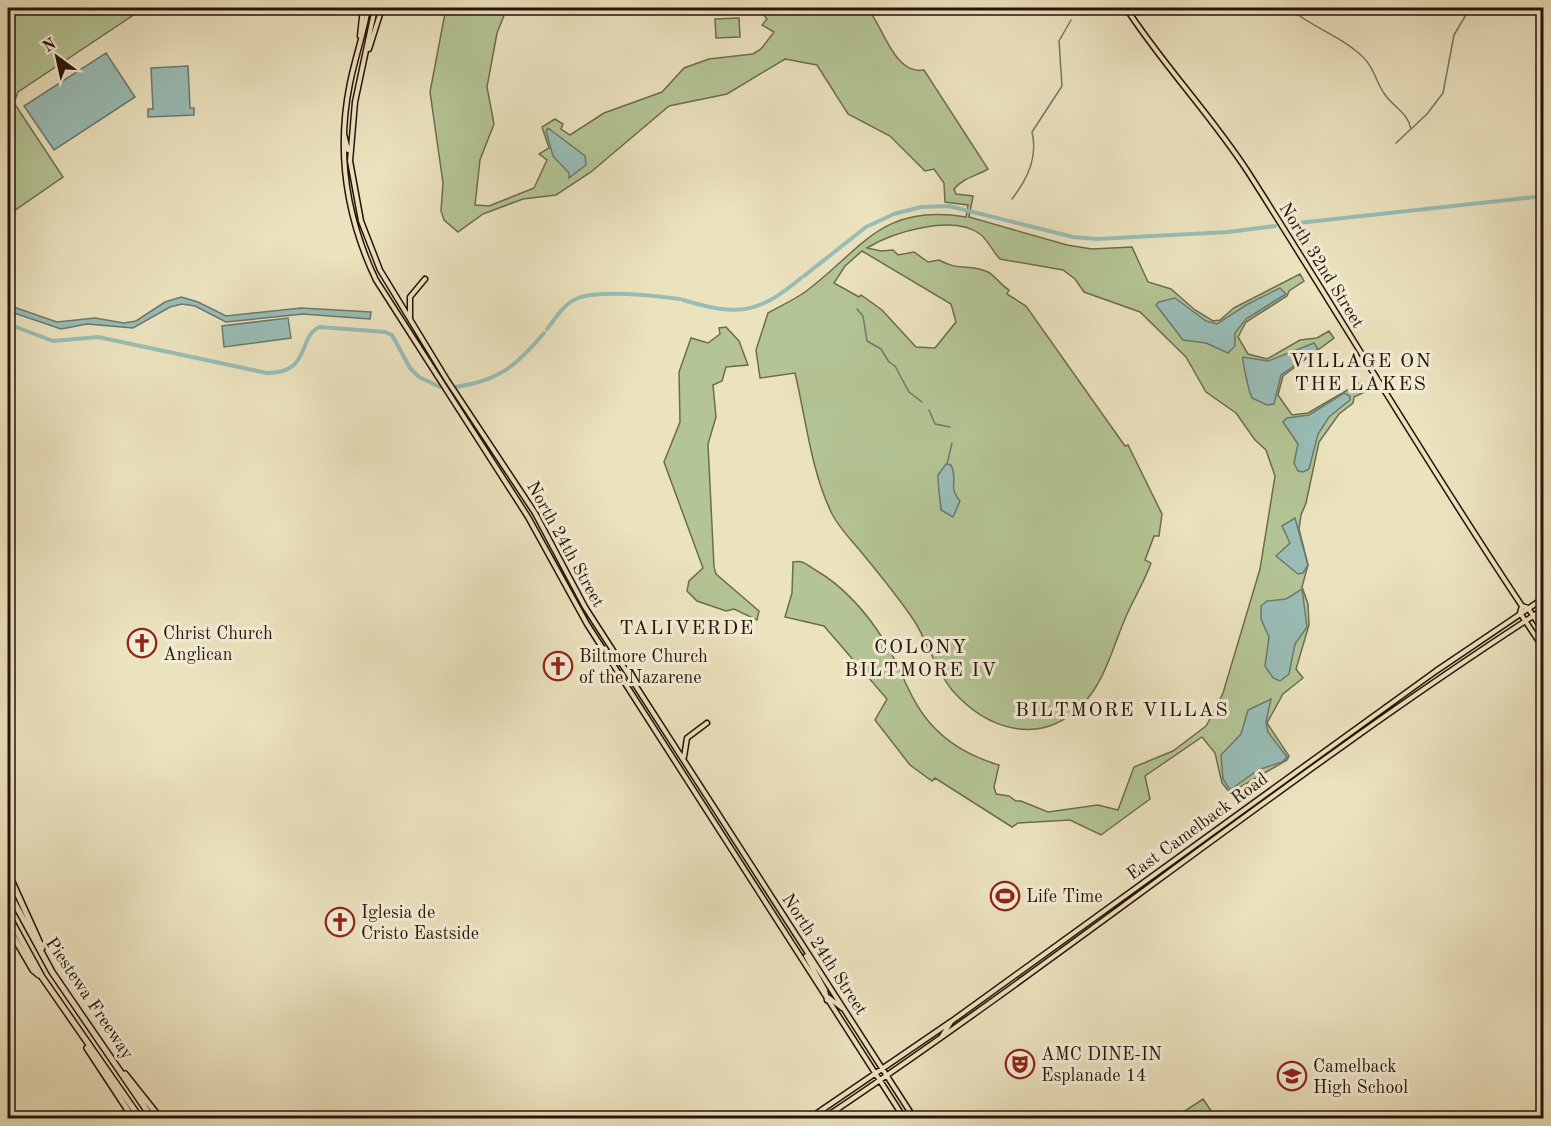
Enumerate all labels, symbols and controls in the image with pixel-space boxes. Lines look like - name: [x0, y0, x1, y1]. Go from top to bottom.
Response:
- north arrow: [27, 27, 87, 87]
- text: N: [40, 36, 60, 56]
- street label: North 32nd Street: [1275, 200, 1367, 331]
- district label: VILLAGE ON THE LAKES: [1290, 352, 1432, 395]
- street label: North 24th Street: [523, 478, 607, 611]
- district label: TALIVERDE: [619, 619, 755, 639]
- place label: Christ Church Anglican: [163, 625, 273, 664]
- church icon: Christ Church Anglican: [126, 627, 158, 659]
- district label: COLONY BILTMORE IV: [844, 638, 998, 681]
- place label: Biltmore Church of the Nazarene: [579, 648, 708, 687]
- church icon: Biltmore Church of the Nazarene: [542, 650, 574, 682]
- district label: BILTMORE VILLAS: [1015, 701, 1229, 721]
- street label: East Camelback Road: [1124, 770, 1271, 884]
- sports icon: Life Time: [989, 880, 1021, 912]
- place label: Life Time: [1026, 888, 1102, 906]
- street label: North 24th Street: [778, 891, 870, 1019]
- place label: Iglesia de Cristo Eastside: [361, 904, 479, 943]
- church icon: Iglesia de Cristo Eastside: [324, 906, 356, 938]
- street label: Piestewa Freeway: [42, 934, 137, 1063]
- place label: AMC DINE-IN Esplanade 14: [1041, 1046, 1162, 1085]
- theatre icon: AMC DINE-IN Esplanade 14: [1004, 1048, 1036, 1080]
- place label: Camelback High School: [1313, 1058, 1408, 1097]
- school or university icon: Camelback High School: [1276, 1060, 1308, 1092]

